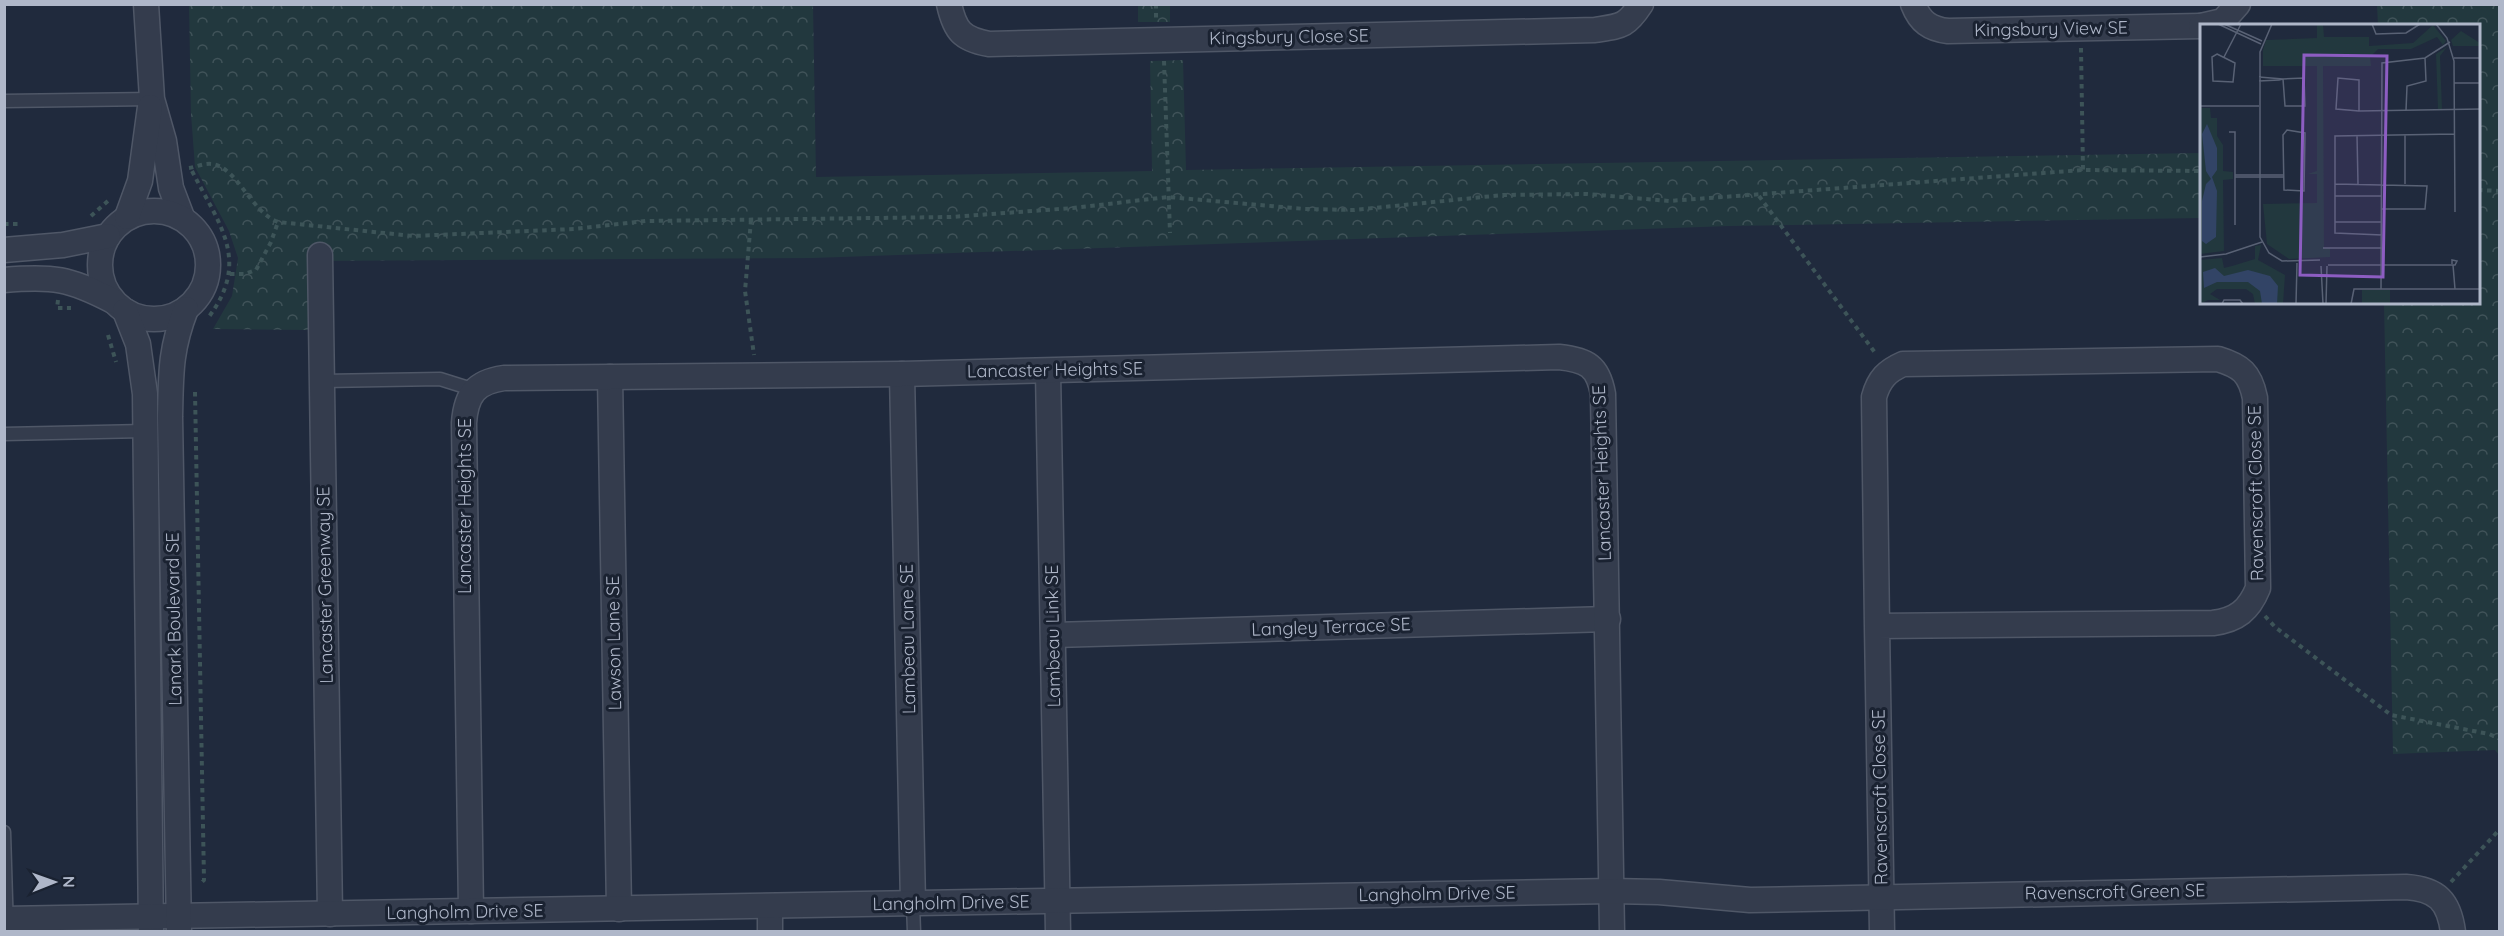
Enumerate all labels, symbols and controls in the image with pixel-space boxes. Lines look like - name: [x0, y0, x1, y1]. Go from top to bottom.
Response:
- street label: Kingsbury View SE: [1974, 16, 2128, 41]
- street label: Kingsbury Close SE: [1209, 24, 1369, 49]
- inset map: [2200, 24, 2480, 304]
- street label: Lancaster Heights SE: [967, 356, 1143, 383]
- street label: Lancaster Heights SE: [1587, 385, 1616, 561]
- street label: Ravenscroft Close SE: [2242, 405, 2269, 581]
- street label: Lancaster Heights SE: [453, 418, 476, 594]
- street label: Lancaster Greenway SE: [311, 486, 338, 684]
- street label: Lanark Boulevard SE: [160, 532, 187, 706]
- street label: Lambeau Lane SE: [895, 564, 920, 714]
- street label: Lambeau Link SE: [1040, 564, 1065, 708]
- street label: Lawson Lane SE: [601, 575, 626, 711]
- street label: Langley Terrace SE: [1251, 612, 1411, 641]
- street label: Ravenscroft Close SE: [1866, 709, 1893, 885]
- north arrow: [24, 852, 84, 912]
- text: N: [59, 876, 79, 888]
- street label: Ravenscroft Green SE: [2025, 878, 2205, 905]
- street label: Langholm Drive SE: [1358, 881, 1516, 906]
- street label: Langholm Drive SE: [872, 890, 1030, 915]
- street label: Langholm Drive SE: [386, 899, 544, 924]

